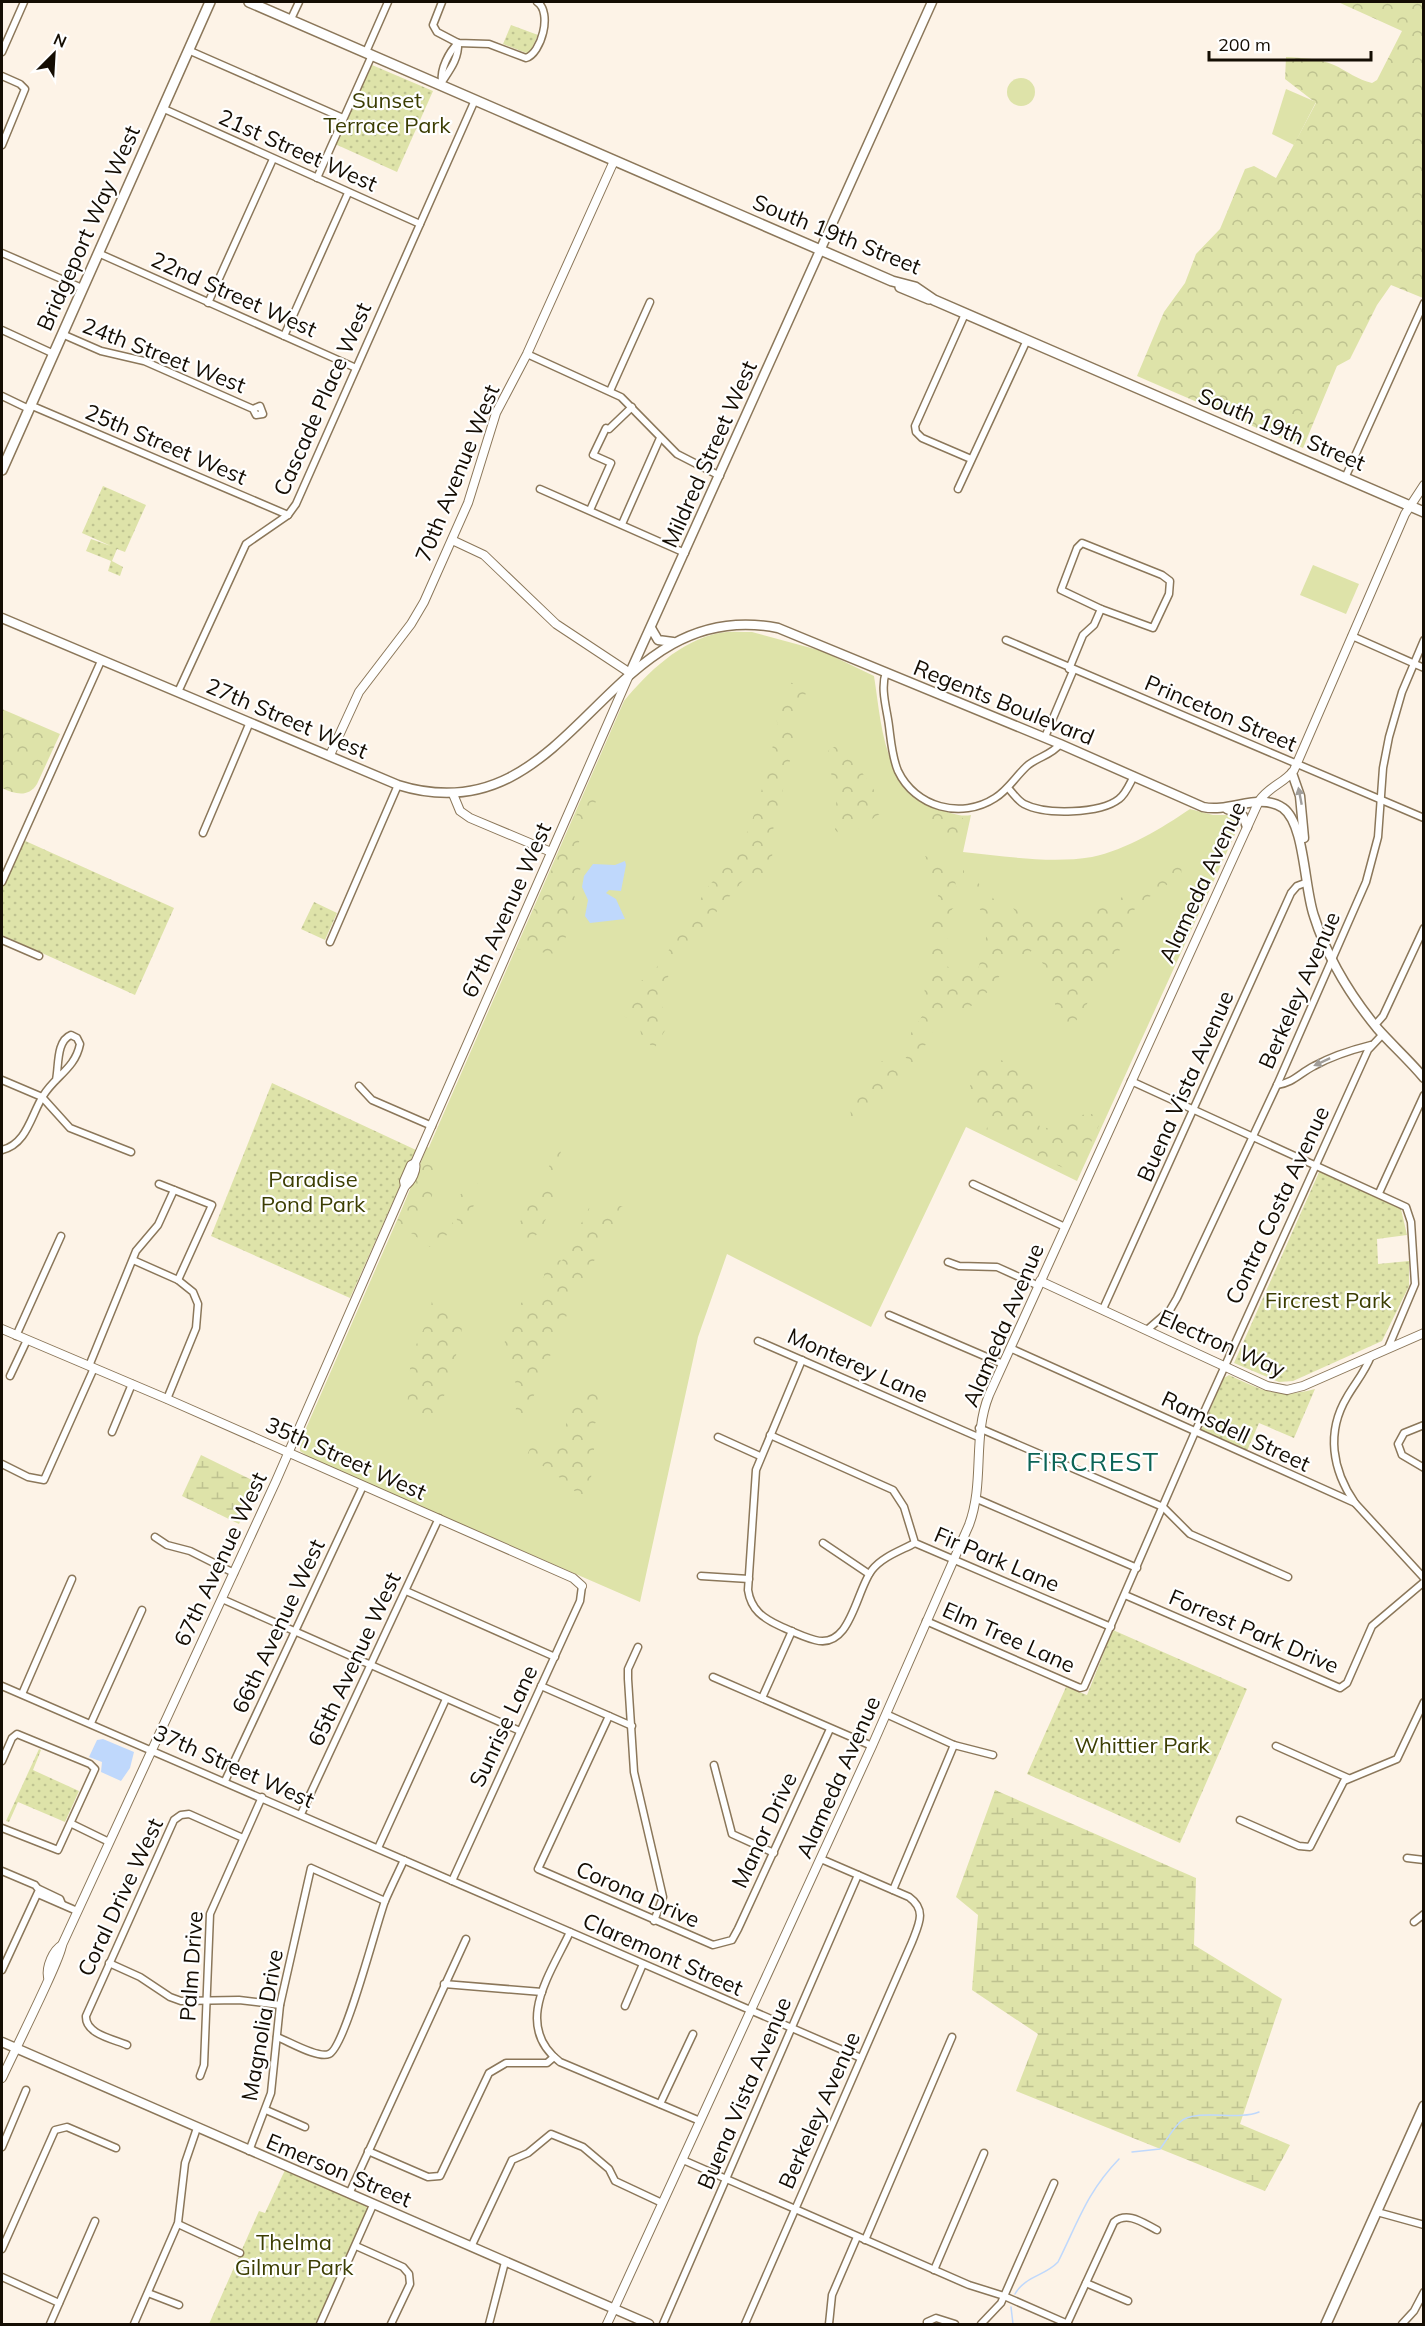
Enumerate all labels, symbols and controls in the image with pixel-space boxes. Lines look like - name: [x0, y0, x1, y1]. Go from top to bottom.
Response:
- north arrow: [24, 24, 84, 84]
- scale bar: [1209, 24, 1371, 62]
- text: N: [51, 29, 70, 52]
- text: 200 m: [1218, 33, 1271, 56]
- park label: Sunset Terrace Park: [323, 86, 451, 139]
- street label: 21st Street West: [214, 102, 382, 198]
- street label: Bridgeport Way West: [30, 121, 146, 335]
- street label: South 19th Street: [749, 188, 925, 281]
- street label: 22nd Street West: [147, 245, 321, 343]
- street label: Cascade Place West: [267, 298, 377, 500]
- street label: 24th Street West: [78, 311, 250, 399]
- street label: Mildred Street West: [655, 356, 763, 552]
- street label: 70th Avenue West: [409, 380, 505, 566]
- street label: South 19th Street: [1194, 381, 1370, 477]
- street label: 25th Street West: [81, 397, 251, 491]
- street label: Regents Boulevard: [910, 653, 1098, 751]
- street label: Princeton Street: [1141, 668, 1302, 758]
- street label: 27th Street West: [202, 671, 372, 765]
- one-way arrow: [1295, 787, 1304, 806]
- street label: Alameda Avenue: [1152, 797, 1252, 967]
- street label: 67th Avenue West: [455, 818, 557, 1002]
- street label: Berkeley Avenue: [1252, 907, 1346, 1073]
- street label: Buena Vista Avenue: [1130, 986, 1240, 1186]
- one-way arrow: [1314, 1057, 1331, 1066]
- street label: Contra Costa Avenue: [1219, 1102, 1335, 1308]
- park label: Paradise Pond Park: [261, 1165, 366, 1218]
- street label: Alameda Avenue: [956, 1239, 1050, 1411]
- park label: Fircrest Park: [1265, 1286, 1392, 1314]
- street label: Electron Way: [1154, 1303, 1290, 1384]
- street label: Monterey Lane: [783, 1321, 933, 1409]
- street label: Ramsdell Street: [1157, 1384, 1315, 1478]
- street label: 35th Street West: [261, 1410, 431, 1506]
- district label: FIRCREST: [1026, 1445, 1160, 1478]
- street label: 67th Avenue West: [167, 1467, 273, 1650]
- street label: Fir Park Lane: [930, 1520, 1064, 1598]
- street label: 66th Avenue West: [225, 1534, 331, 1717]
- street label: 65th Avenue West: [301, 1567, 407, 1750]
- street label: Forrest Park Drive: [1165, 1583, 1343, 1679]
- street label: Elm Tree Lane: [938, 1595, 1080, 1679]
- street label: Sunrise Lane: [463, 1661, 543, 1791]
- street label: Alameda Avenue: [790, 1692, 886, 1862]
- street label: 37th Street West: [149, 1718, 319, 1814]
- park label: Whittier Park: [1075, 1731, 1210, 1759]
- street label: Manor Drive: [725, 1768, 803, 1892]
- street label: Coral Drive West: [71, 1813, 169, 1981]
- street label: Corona Drive: [572, 1854, 704, 1934]
- street label: Claremont Street: [579, 1906, 748, 2002]
- street label: Palm Drive: [173, 1910, 209, 2022]
- street label: Magnolia Drive: [235, 1947, 289, 2103]
- street label: Buena Vista Avenue: [691, 1993, 797, 2193]
- street label: Berkeley Avenue: [772, 2027, 866, 2193]
- street label: Emerson Street: [262, 2127, 416, 2213]
- park label: Thelma Gilmur Park: [235, 2228, 354, 2281]

